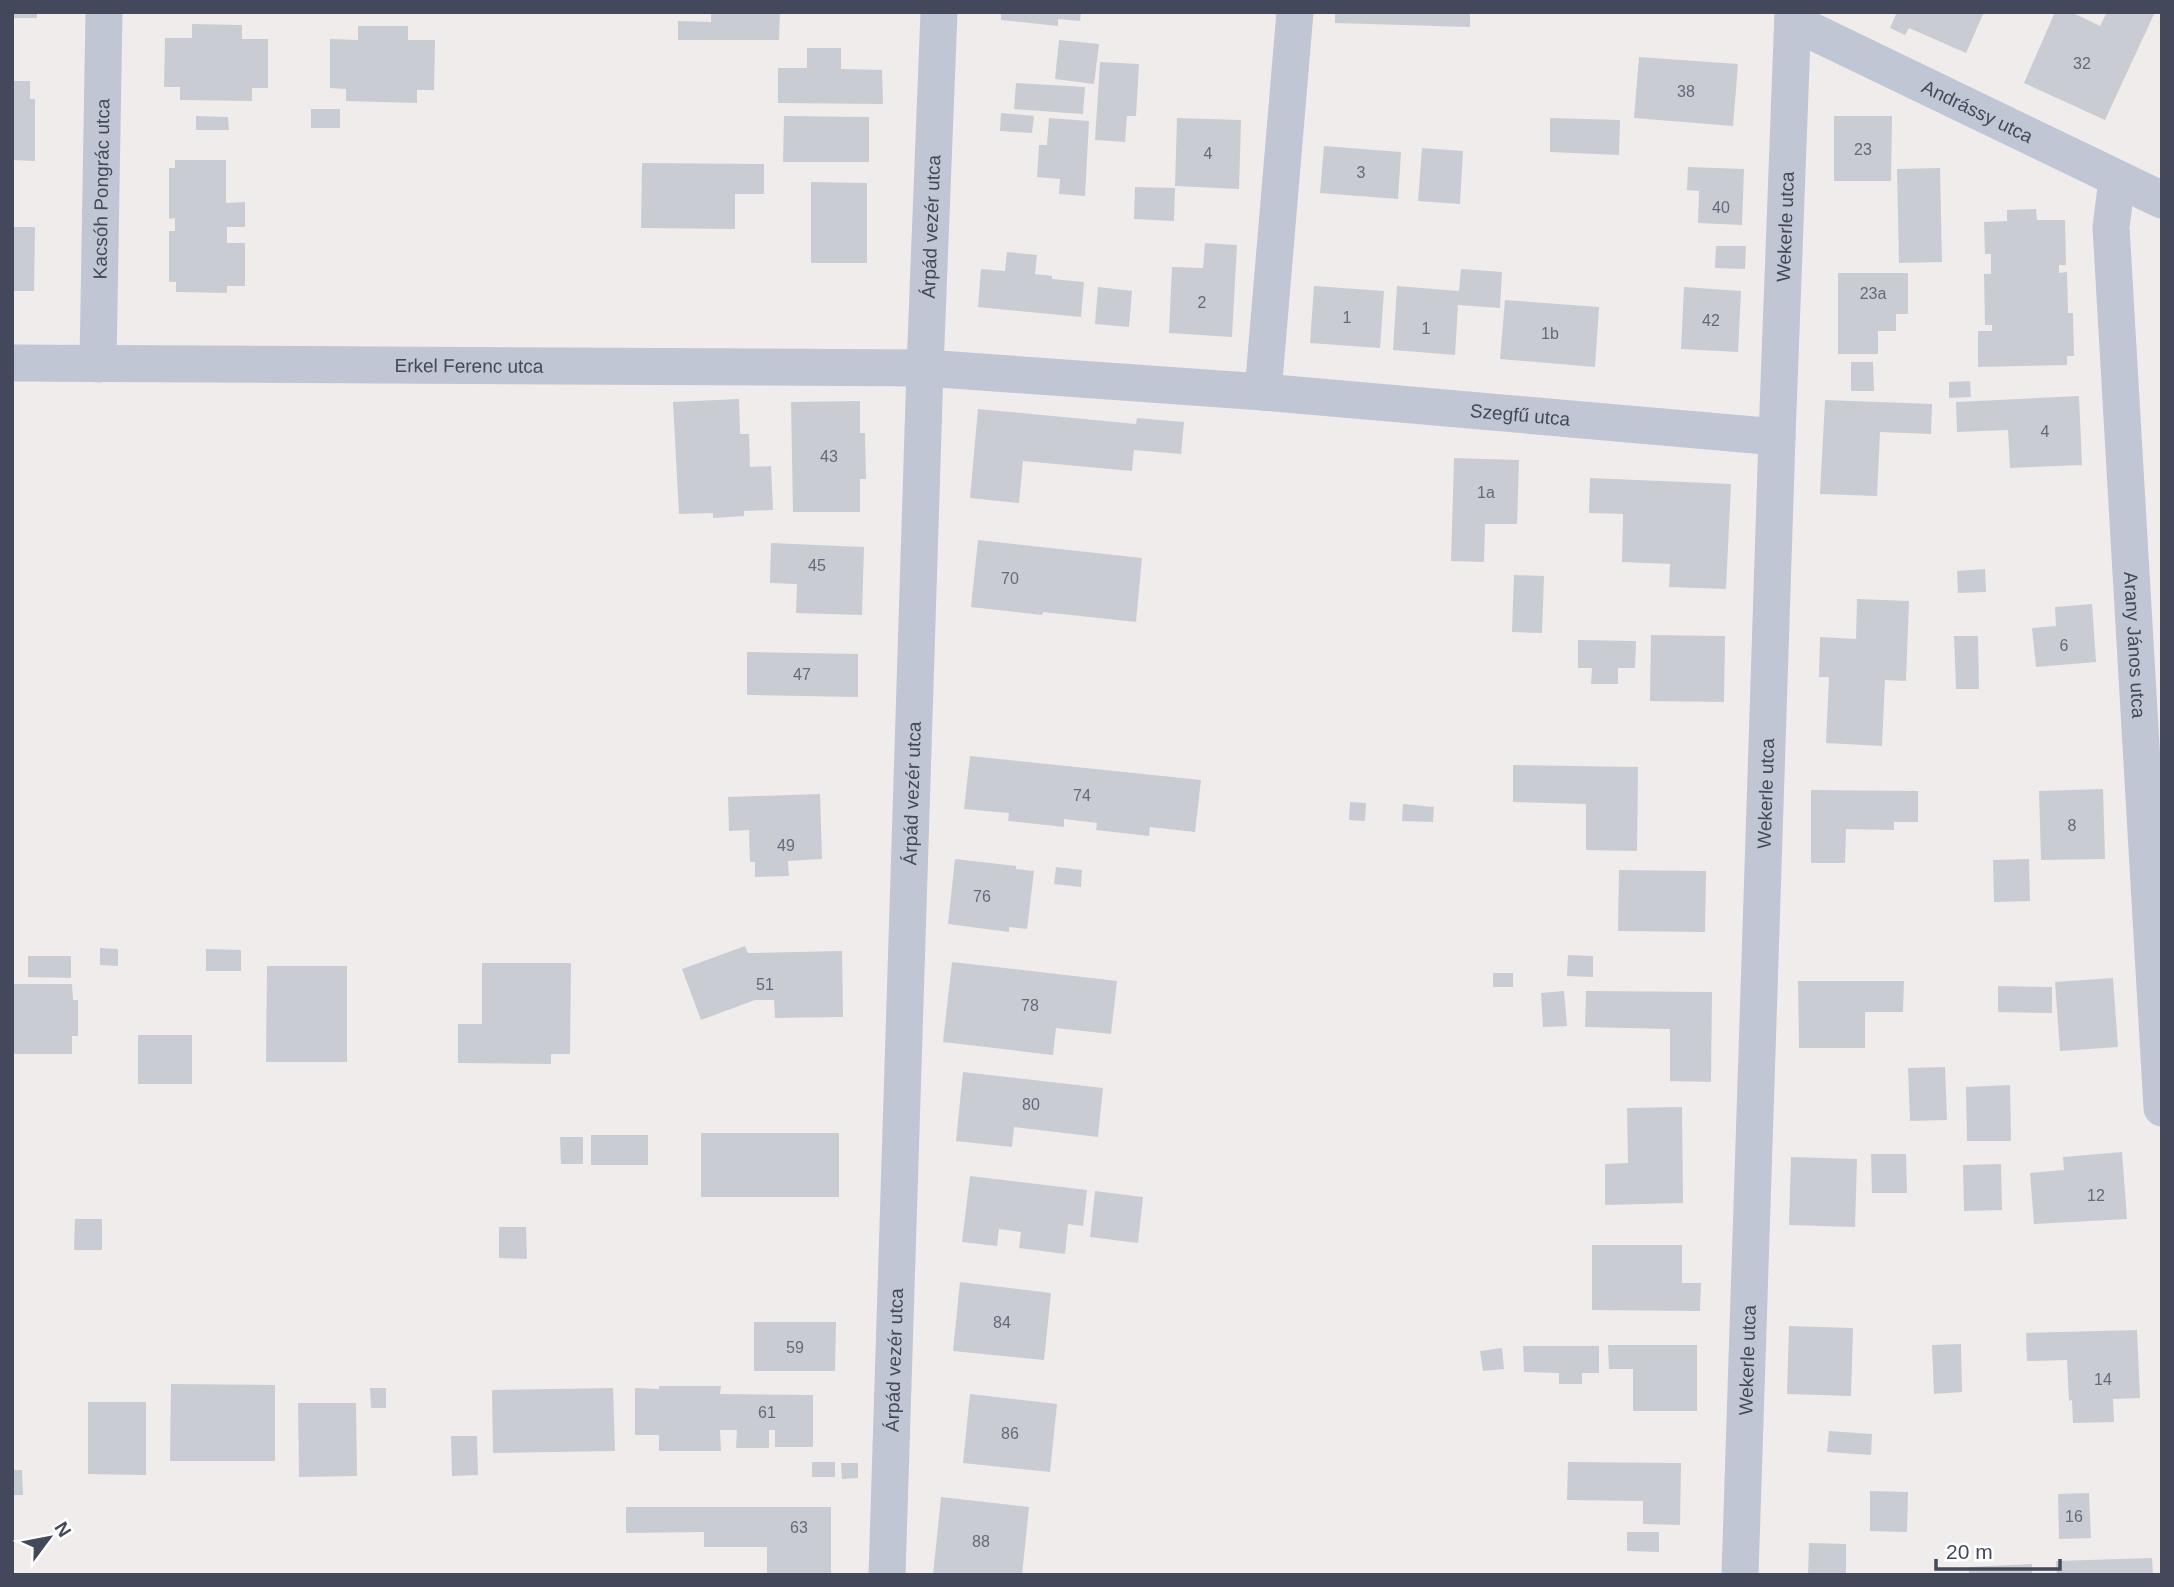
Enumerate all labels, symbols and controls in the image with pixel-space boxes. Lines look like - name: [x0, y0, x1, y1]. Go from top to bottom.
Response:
- house number: 32: [2073, 55, 2091, 72]
- street label: Andrássy utca: [1919, 75, 2037, 147]
- house number: 38: [1677, 83, 1695, 100]
- street label: Kacsóh Pongrác utca: [89, 98, 113, 280]
- house number: 23: [1854, 141, 1872, 158]
- house number: 4: [1204, 145, 1213, 162]
- street label: Árpád vezér utca: [917, 154, 944, 299]
- house number: 3: [1357, 164, 1366, 181]
- street label: Wekerle utca: [1772, 171, 1798, 282]
- house number: 40: [1712, 199, 1730, 216]
- house number: 23a: [1860, 285, 1886, 302]
- house number: 2: [1198, 294, 1207, 311]
- house number: 1: [1343, 309, 1352, 326]
- house number: 42: [1702, 312, 1720, 329]
- house number: 1: [1422, 320, 1431, 337]
- house number: 1b: [1541, 325, 1559, 342]
- street label: Erkel Ferenc utca: [394, 355, 544, 376]
- street label: Szegfű utca: [1469, 400, 1572, 429]
- house number: 4: [2041, 423, 2050, 440]
- house number: 43: [820, 448, 838, 465]
- house number: 1a: [1477, 484, 1495, 501]
- house number: 45: [808, 557, 826, 574]
- house number: 70: [1001, 570, 1019, 587]
- street label: Arany János utca: [2120, 571, 2150, 719]
- house number: 6: [2060, 637, 2069, 654]
- house number: 47: [793, 666, 811, 683]
- street label: Árpád vezér utca: [899, 721, 924, 866]
- street label: Wekerle utca: [1753, 737, 1778, 849]
- house number: 74: [1073, 787, 1091, 804]
- house number: 8: [2068, 817, 2077, 834]
- house number: 49: [777, 837, 795, 854]
- house number: 76: [973, 888, 991, 905]
- house number: 51: [756, 976, 774, 993]
- house number: 78: [1021, 997, 1039, 1014]
- house number: 80: [1022, 1096, 1040, 1113]
- house number: 12: [2087, 1187, 2105, 1204]
- street label: Árpád vezér utca: [881, 1288, 907, 1432]
- street label: Wekerle utca: [1735, 1304, 1759, 1416]
- house number: 84: [993, 1314, 1011, 1331]
- house number: 59: [786, 1339, 804, 1356]
- house number: 14: [2094, 1371, 2112, 1388]
- house number: 61: [758, 1404, 776, 1421]
- house number: 86: [1001, 1425, 1019, 1442]
- north arrow: [14, 1503, 84, 1573]
- house number: 16: [2065, 1508, 2083, 1525]
- text: N: [50, 1518, 76, 1541]
- house number: 63: [790, 1519, 808, 1536]
- scale bar: [1936, 1528, 2060, 1572]
- house number: 88: [972, 1533, 990, 1550]
- text: 20 m: [1946, 1540, 1993, 1563]

